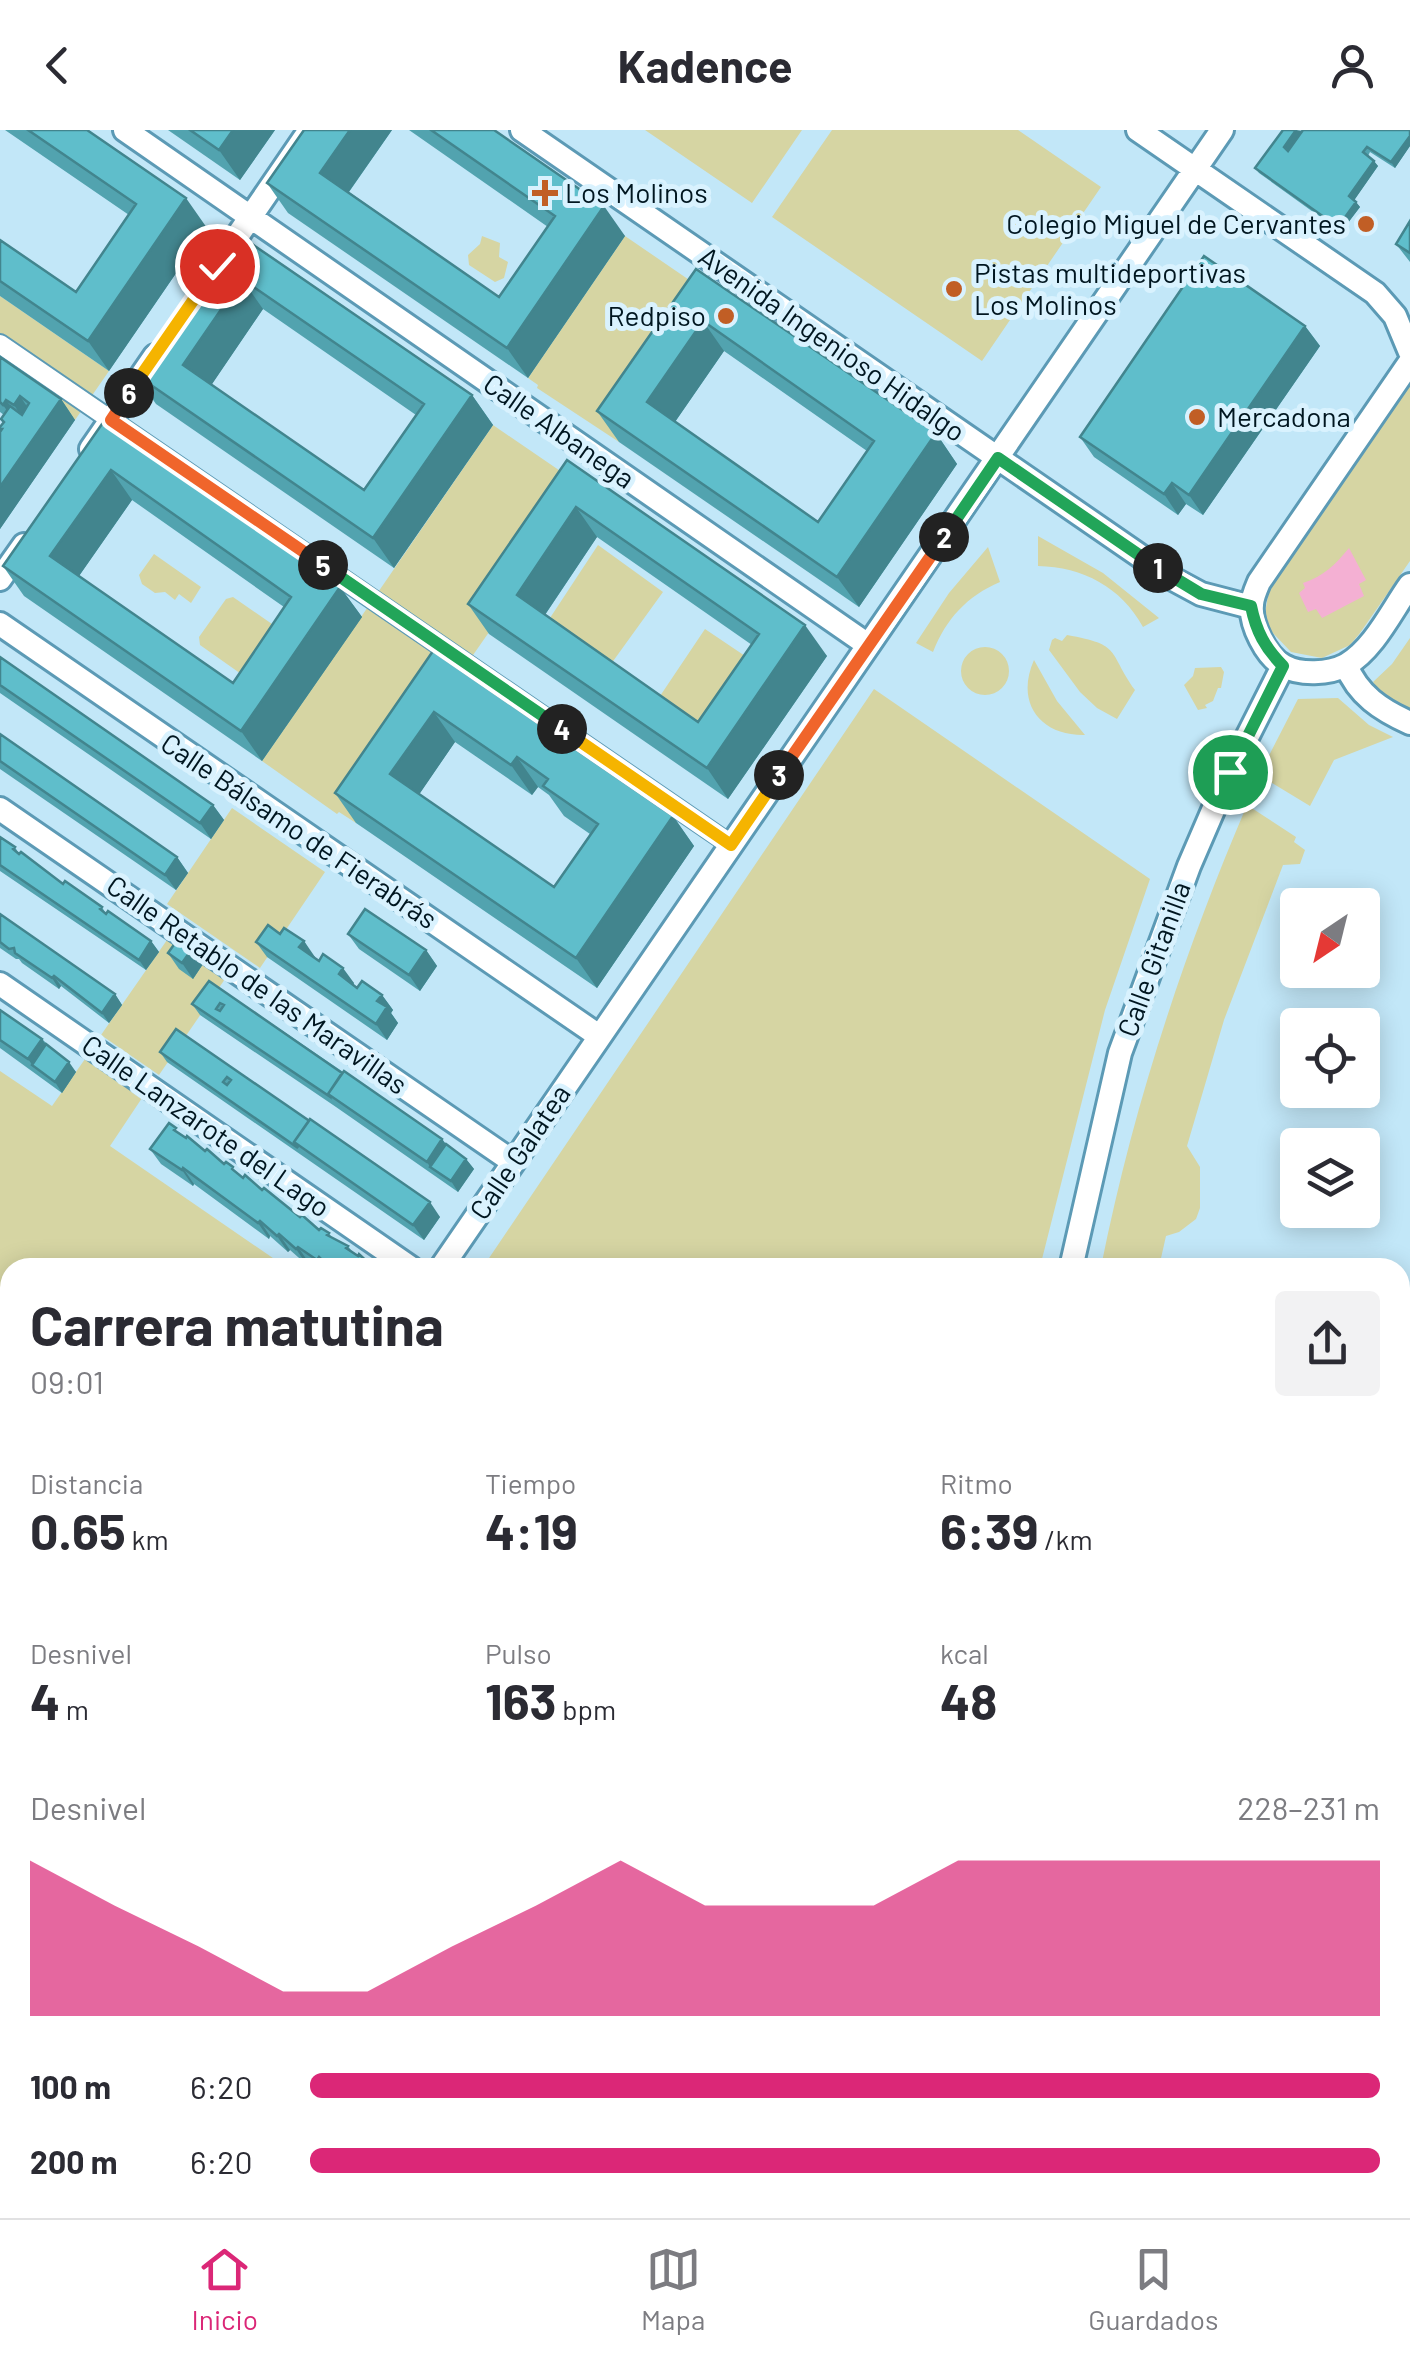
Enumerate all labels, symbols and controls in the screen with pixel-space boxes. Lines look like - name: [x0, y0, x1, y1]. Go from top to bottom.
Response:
- icon: back: [30, 38, 85, 93]
- text: Kadence: [618, 38, 792, 92]
- icon: person: [1325, 38, 1380, 93]
- place label: Los Molinos: [565, 175, 708, 209]
- marker: Los Molinos: [534, 182, 556, 204]
- place label: Colegio Miguel de Cervantes: [1006, 206, 1346, 240]
- marker: Colegio Miguel de Cervantes: [1355, 213, 1377, 235]
- pin: [175, 224, 260, 309]
- street label: Avenida Ingenioso Hidalgo: [693, 238, 972, 448]
- icon: check: [190, 239, 245, 294]
- place label: Pistas multideportivas Los Molinos: [974, 255, 1246, 321]
- marker: Pistas multideportivas Los Molinos: [943, 278, 965, 300]
- place label: Redpiso: [607, 298, 706, 332]
- marker: Redpiso: [715, 305, 737, 327]
- street label: Calle Albanega: [477, 366, 642, 495]
- pin: 6: [104, 368, 154, 418]
- text: 6: [121, 376, 137, 410]
- place label: Mercadona: [1217, 399, 1351, 433]
- marker: Mercadona: [1186, 406, 1208, 428]
- pin: 2: [919, 512, 969, 562]
- text: 2: [936, 520, 952, 554]
- pin: 5: [298, 540, 348, 590]
- pin: 1: [1133, 543, 1183, 593]
- text: 5: [315, 548, 331, 582]
- text: 1: [1153, 551, 1163, 585]
- pin: 4: [537, 704, 587, 754]
- text: 4: [554, 712, 570, 746]
- street label: Calle Bálsamo de Fierabrás: [155, 725, 444, 935]
- pin: [1188, 730, 1273, 815]
- icon: arrive: [1203, 745, 1258, 800]
- pin: 3: [754, 750, 804, 800]
- text: 3: [771, 758, 787, 792]
- street label: Calle Retablo de las Maravillas: [101, 867, 414, 1101]
- street label: Calle Gitanilla: [1109, 876, 1197, 1041]
- north arrow: [1280, 888, 1380, 988]
- map controls: [1280, 888, 1380, 1228]
- button: locate: [1280, 1008, 1380, 1108]
- street label: Calle Lanzarote del Lago: [76, 1027, 337, 1224]
- street label: Calle Galatea: [462, 1078, 577, 1225]
- button: layers: [1280, 1128, 1380, 1228]
- text: Carrera matutina: [30, 1291, 444, 1357]
- button: share: [1275, 1291, 1380, 1396]
- text: 09:01: [30, 1362, 104, 1400]
- text: Distancia: [30, 1466, 143, 1500]
- text: Tiempo: [485, 1466, 576, 1500]
- text: Ritmo: [940, 1466, 1013, 1500]
- text: 0.65: [30, 1500, 126, 1560]
- text: 4:19: [485, 1500, 578, 1560]
- text: 6:39: [940, 1500, 1039, 1560]
- text: km: [126, 1522, 169, 1556]
- text: /km: [1039, 1522, 1093, 1556]
- text: Desnivel: [30, 1636, 132, 1670]
- text: Pulso: [485, 1636, 552, 1670]
- text: kcal: [940, 1636, 989, 1670]
- text: 4: [30, 1670, 60, 1730]
- text: 163: [485, 1670, 557, 1730]
- text: 48: [940, 1670, 997, 1730]
- text: m: [60, 1692, 89, 1726]
- text: bpm: [557, 1692, 616, 1726]
- text: Desnivel: [30, 1788, 146, 1826]
- text: 228–231 m: [1237, 1788, 1380, 1826]
- text: 100 m: [30, 2067, 111, 2105]
- text: 6:20: [190, 2067, 253, 2105]
- text: 200 m: [30, 2142, 118, 2180]
- text: 6:20: [190, 2142, 253, 2180]
- tab: Inicio: [192, 2242, 258, 2336]
- tab: Mapa: [641, 2242, 705, 2336]
- tab: Guardados: [1088, 2242, 1218, 2336]

